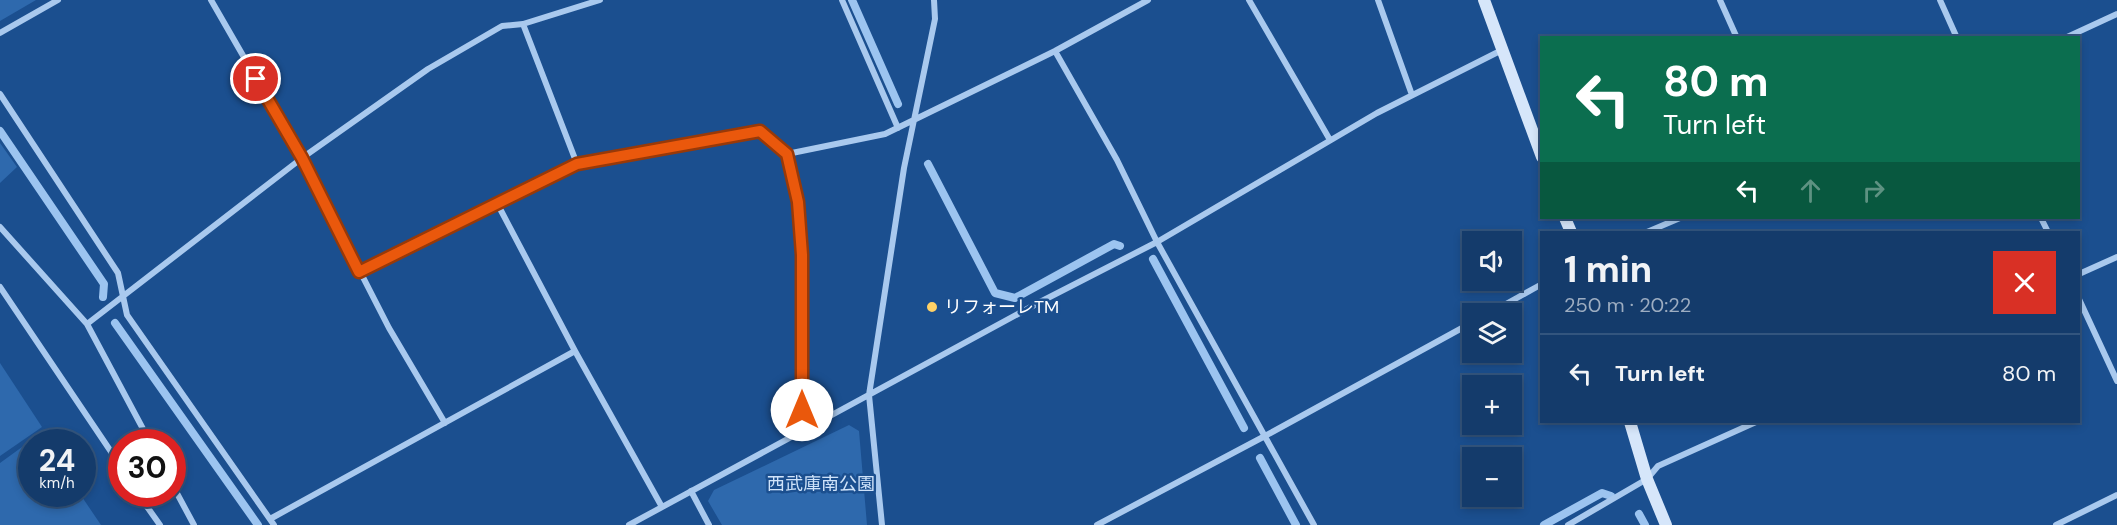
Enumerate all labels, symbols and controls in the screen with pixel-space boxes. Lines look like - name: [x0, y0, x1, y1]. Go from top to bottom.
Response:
- pin: [230, 53, 281, 104]
- text: 80 m: [1663, 54, 1769, 109]
- icon: left: [1564, 60, 1642, 138]
- icon: arrive: [239, 62, 272, 95]
- text: Turn left: [1663, 107, 1766, 142]
- icon: left: [1731, 174, 1764, 207]
- icon: ahead: [1794, 174, 1827, 207]
- icon: right: [1857, 174, 1890, 207]
- map controls: [1462, 231, 1522, 507]
- button: sound: [1462, 231, 1522, 291]
- text: 1 min: [1564, 246, 1652, 293]
- button: close: [1993, 251, 2056, 314]
- text: 250 m · 20:22: [1564, 292, 1691, 318]
- place label: リフォーレTM: [944, 295, 1059, 319]
- marker: リフォーレTM: [925, 300, 939, 314]
- button: layers: [1462, 303, 1522, 363]
- icon: left: [1564, 357, 1597, 390]
- text: Turn left: [1615, 359, 1705, 388]
- text: 80 m: [2002, 359, 2056, 388]
- button: +: [1462, 375, 1522, 435]
- position arrow: [770, 378, 834, 442]
- speed limit sign: 30: [108, 429, 186, 507]
- text: 24: [39, 441, 75, 480]
- button: −: [1462, 447, 1522, 507]
- park label: 西武庫南公園: [767, 472, 875, 496]
- text: km/h: [39, 473, 75, 493]

